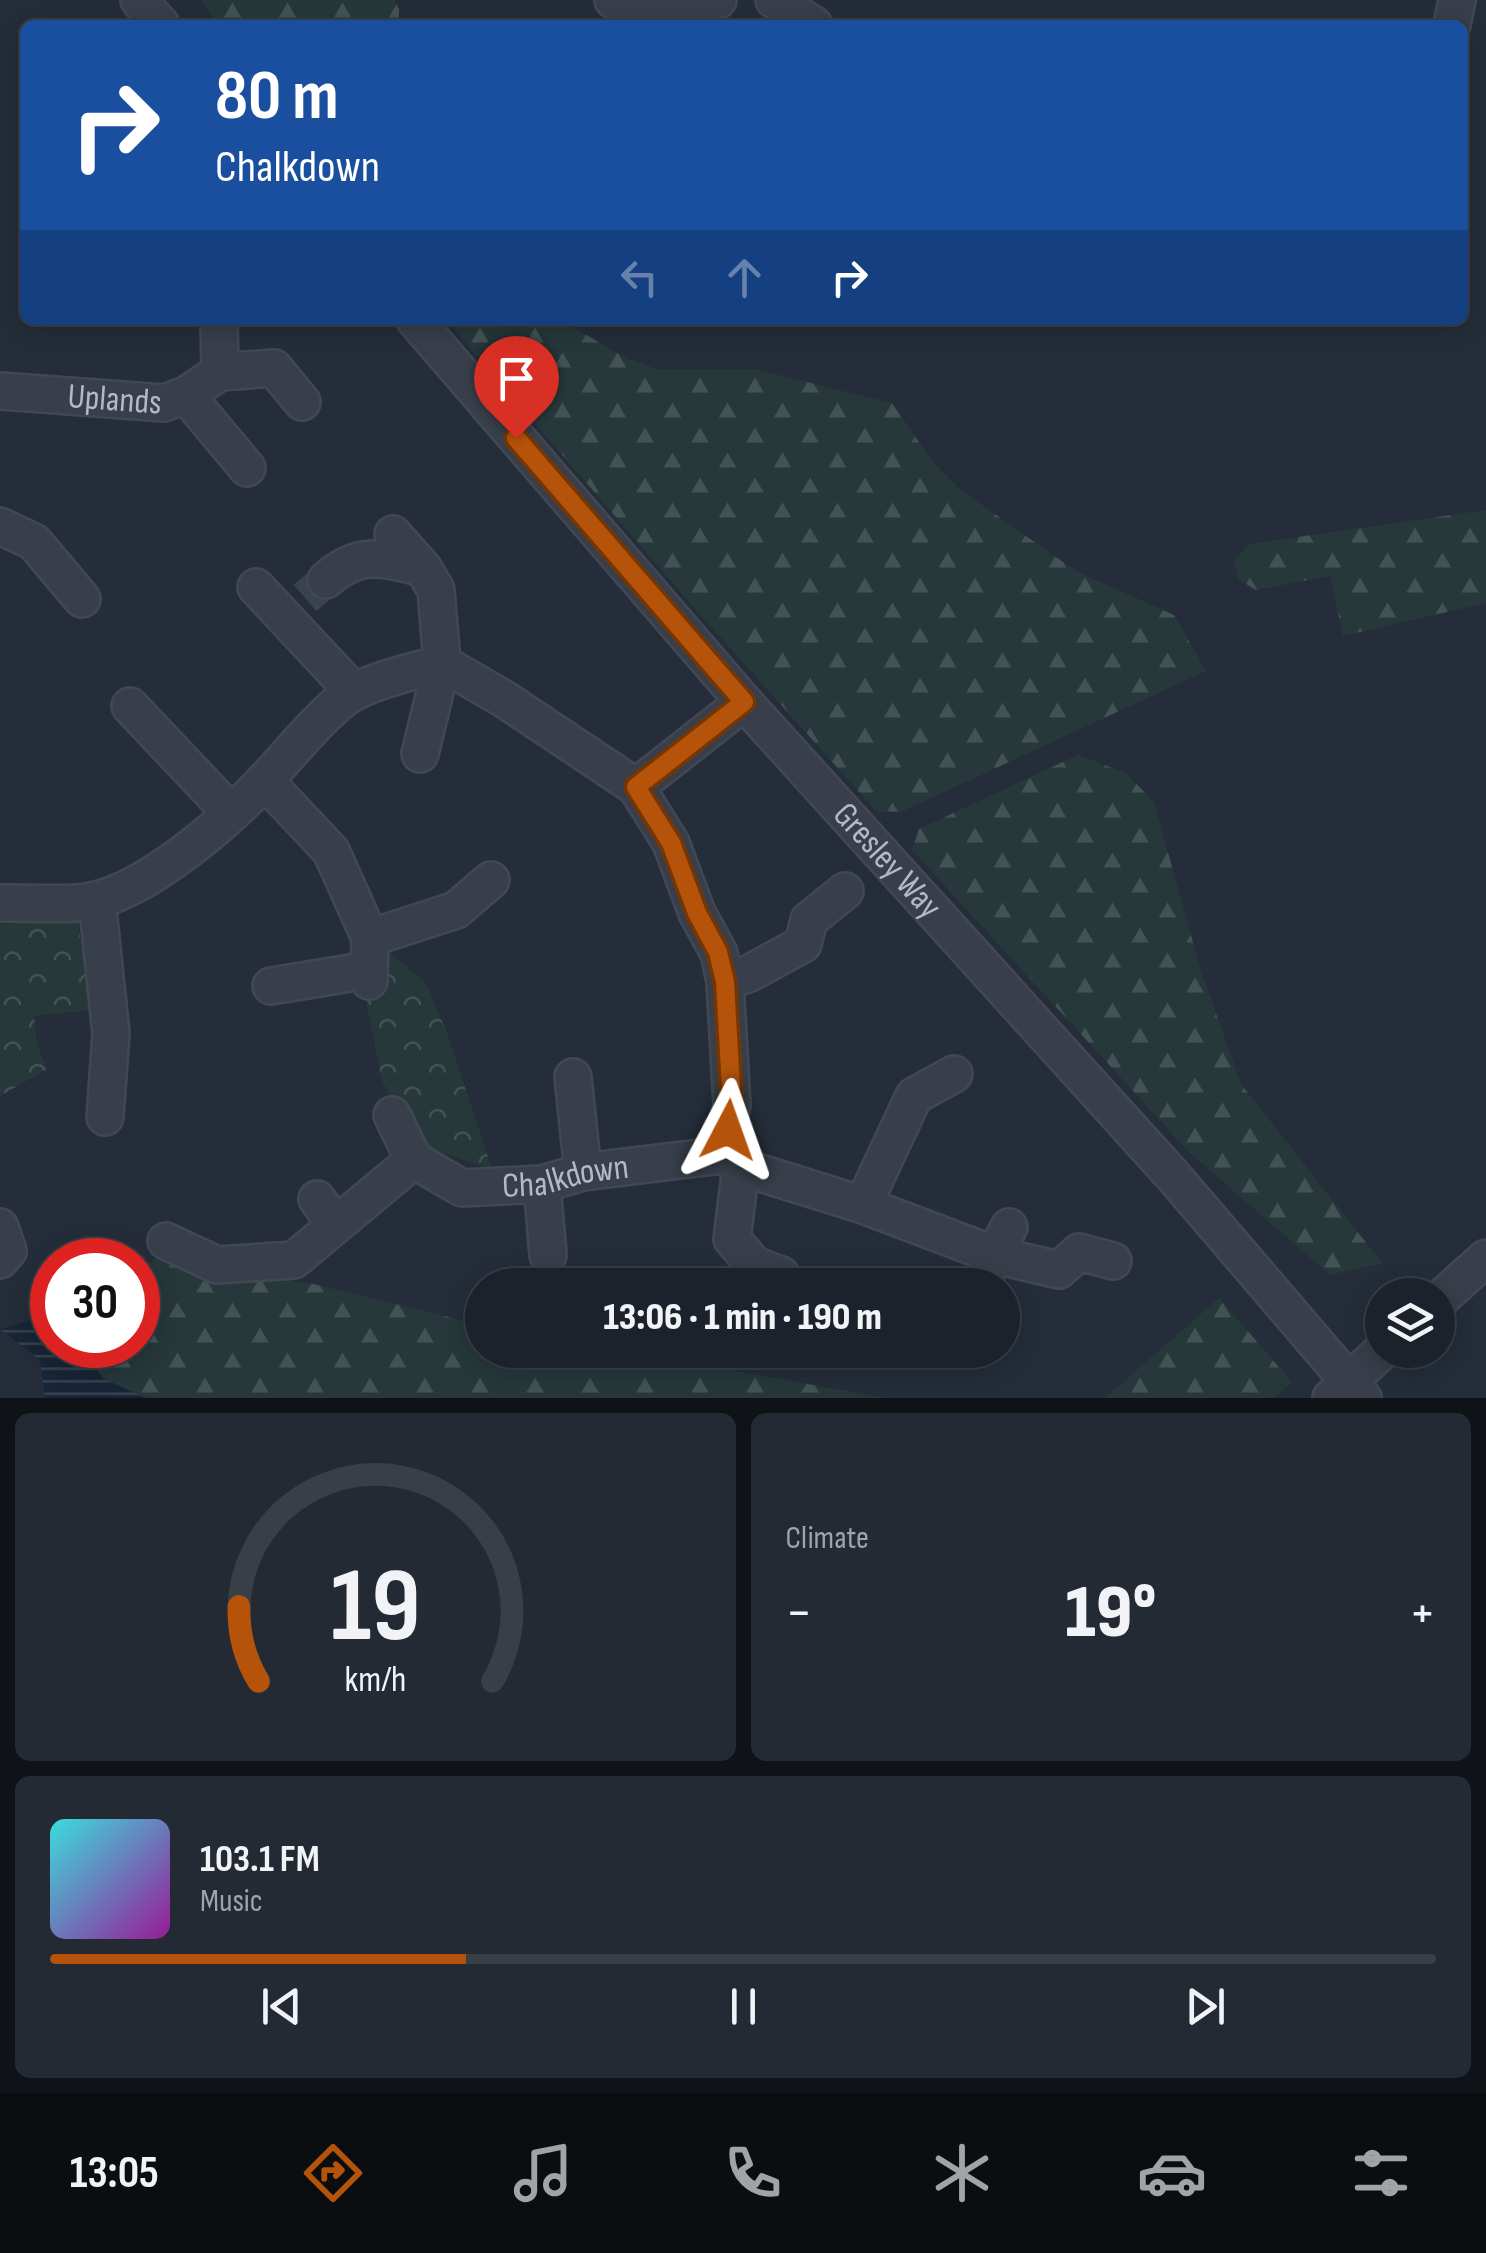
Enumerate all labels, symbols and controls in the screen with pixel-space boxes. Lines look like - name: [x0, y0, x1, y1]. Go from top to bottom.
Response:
- text: 80 m: [215, 55, 339, 139]
- icon: right: [50, 60, 180, 190]
- text: Chalkdown: [215, 140, 380, 195]
- icon: left: [612, 250, 667, 305]
- icon: ahead: [717, 250, 772, 305]
- icon: right: [822, 250, 877, 305]
- pin: [474, 336, 559, 439]
- icon: arrive: [489, 351, 544, 406]
- street label: Uplands: [66, 375, 163, 424]
- street label: Gresley Way: [824, 794, 951, 928]
- position arrow: [676, 1078, 780, 1182]
- street label: Chalkdown: [501, 1145, 631, 1207]
- speed limit sign: 30: [30, 1238, 160, 1368]
- map controls: [1365, 1278, 1455, 1368]
- button: layers: [1365, 1278, 1455, 1368]
- text: 13:06 · 1 min · 190 m: [603, 1295, 882, 1340]
- text: Climate: [786, 1519, 869, 1558]
- text: 19: [330, 1545, 420, 1670]
- text: 19°: [1065, 1568, 1156, 1659]
- text: −: [786, 1580, 812, 1647]
- text: +: [1409, 1580, 1436, 1647]
- text: km/h: [344, 1659, 406, 1702]
- text: 103.1 FM: [200, 1837, 320, 1882]
- text: Music: [200, 1882, 263, 1921]
- icon: previous: [254, 1979, 309, 2034]
- icon: pause: [716, 1979, 771, 2034]
- icon: next: [1178, 1979, 1233, 2034]
- icon: directions: [298, 2138, 368, 2208]
- icon: music: [508, 2138, 578, 2208]
- icon: phone: [718, 2138, 788, 2208]
- icon: climate: [927, 2138, 997, 2208]
- icon: car: [1137, 2138, 1207, 2208]
- icon: filters: [1346, 2138, 1416, 2208]
- text: 13:05: [70, 2146, 159, 2201]

